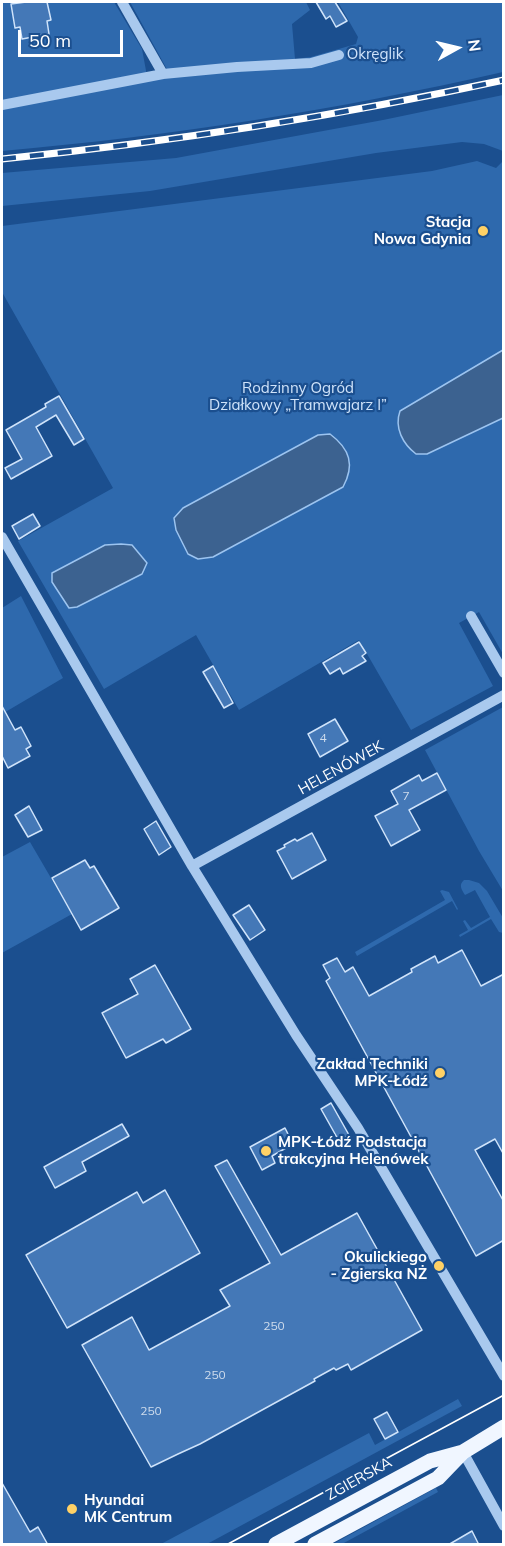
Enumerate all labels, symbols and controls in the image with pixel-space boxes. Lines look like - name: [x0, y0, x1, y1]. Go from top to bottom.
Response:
- scale bar: [21, 18, 126, 56]
- north arrow: [427, 18, 487, 78]
- text: 50 m: [29, 29, 71, 52]
- text: N: [464, 38, 486, 53]
- park label: Okręglik: [347, 45, 403, 63]
- place label: Stacja Nowa Gdynia: [374, 213, 471, 248]
- marker: Stacja Nowa Gdynia: [476, 224, 490, 238]
- park label: Rodzinny Ogród Działkowy „Tramwajarz I”: [209, 379, 387, 414]
- house number: 4: [319, 731, 327, 745]
- street label: HELENÓWEK: [295, 737, 387, 799]
- house number: 7: [402, 789, 410, 803]
- place label: Zakład Techniki MPK-Łódź: [317, 1055, 428, 1090]
- marker: Zakład Techniki MPK-Łódź: [433, 1066, 447, 1080]
- place label: MPK-Łódź Podstacja trakcyjna Helenówek: [278, 1133, 428, 1168]
- marker: MPK-Łódź Podstacja trakcyjna Helenówek: [259, 1144, 273, 1158]
- place label: Okulickiego - Zgierska NŻ: [331, 1248, 427, 1283]
- marker: Okulickiego - Zgierska NŻ: [432, 1259, 446, 1273]
- house number: 250: [263, 1319, 285, 1333]
- house number: 250: [204, 1368, 226, 1382]
- house number: 250: [140, 1404, 162, 1418]
- street label: ZGIERSKA: [323, 1454, 395, 1504]
- place label: Hyundai MK Centrum: [84, 1491, 172, 1526]
- marker: Hyundai MK Centrum: [65, 1502, 79, 1516]

